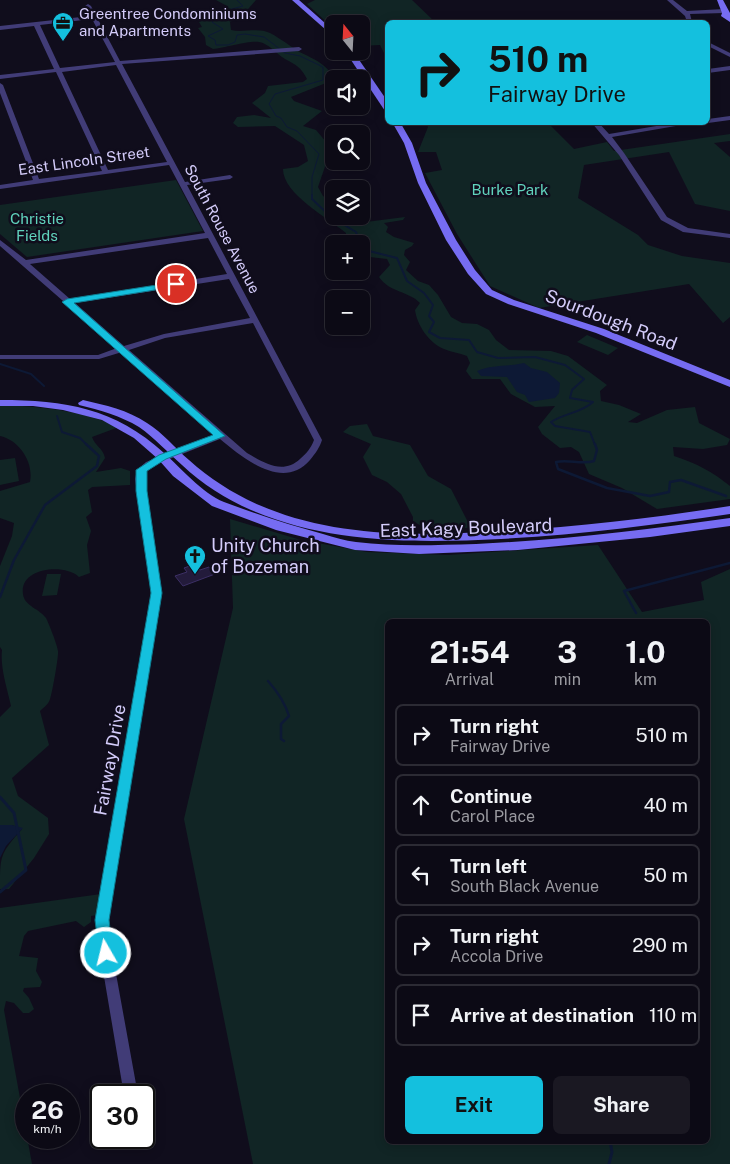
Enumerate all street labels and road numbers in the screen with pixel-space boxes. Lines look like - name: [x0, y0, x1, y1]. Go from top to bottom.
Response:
- street label: East Lincoln Street: [17, 143, 151, 178]
- street label: South Rouse Avenue: [181, 161, 264, 296]
- street label: Sourdough Road: [542, 285, 680, 354]
- street label: East Kagy Boulevard: [379, 514, 553, 541]
- street label: Fairway Drive: [89, 703, 130, 817]

